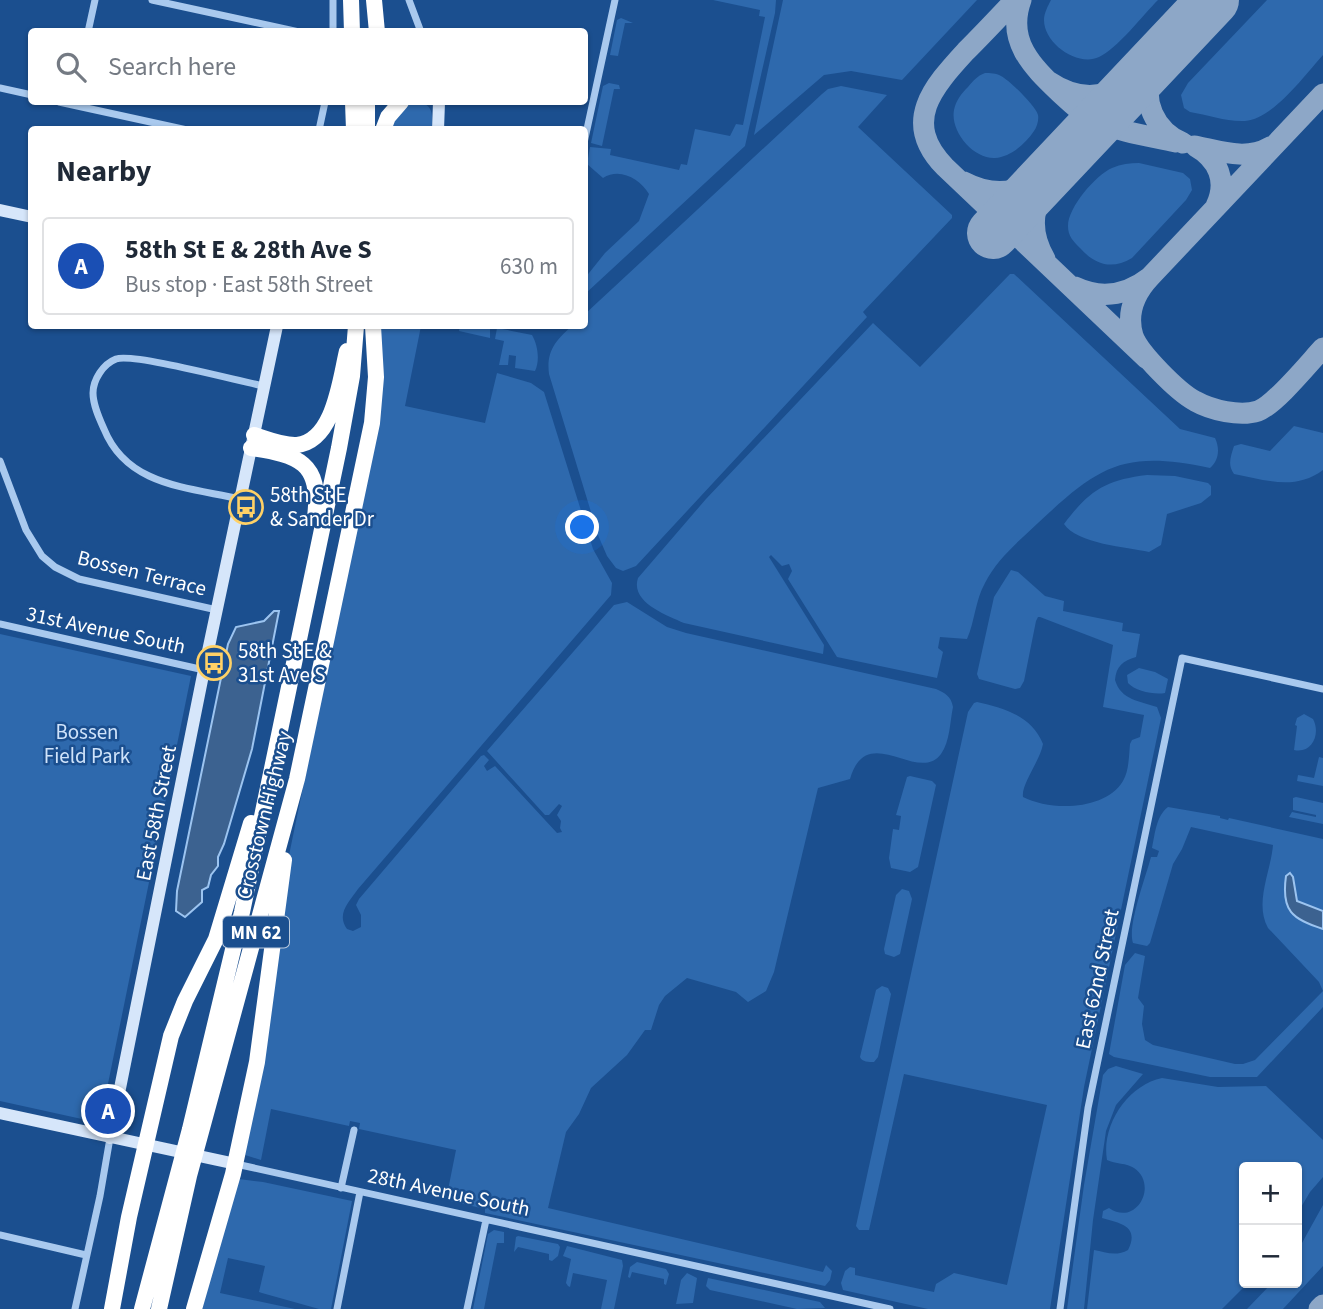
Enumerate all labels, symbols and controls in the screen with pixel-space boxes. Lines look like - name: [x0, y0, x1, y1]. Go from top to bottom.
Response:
- search box: [28, 28, 588, 105]
- icon: search: [52, 48, 90, 86]
- text: Search here: [108, 48, 236, 85]
- text: Nearby: [56, 150, 151, 193]
- text: 58th St E & 28th Ave S: [125, 231, 372, 268]
- text: A: [74, 250, 88, 283]
- text: 630 m: [500, 250, 558, 283]
- text: Bus stop · East 58th Street: [125, 268, 373, 301]
- place label: 58th St E & Sander Dr: [270, 480, 375, 534]
- bus stop icon: 58th St E & Sander Dr: [227, 488, 265, 526]
- your location: [565, 510, 599, 544]
- street label: Bossen Terrace: [74, 542, 210, 604]
- street label: 31st Avenue South: [24, 598, 188, 662]
- place label: 58th St E & 31st Ave S: [238, 636, 332, 690]
- bus stop icon: 58th St E & 31st Ave S: [195, 644, 233, 682]
- park label: Bossen Field Park: [44, 717, 131, 771]
- street label: Crosstown Highway: [229, 727, 299, 902]
- street label: East 58th Street: [128, 743, 184, 883]
- street label: East 62nd Street: [1068, 906, 1126, 1052]
- road number: MN 62: [223, 916, 289, 948]
- pin: A: [85, 1085, 131, 1137]
- street label: 28th Avenue South: [365, 1160, 533, 1224]
- map controls: [1239, 1162, 1302, 1288]
- button: +: [1239, 1162, 1302, 1225]
- button: −: [1239, 1225, 1302, 1288]

